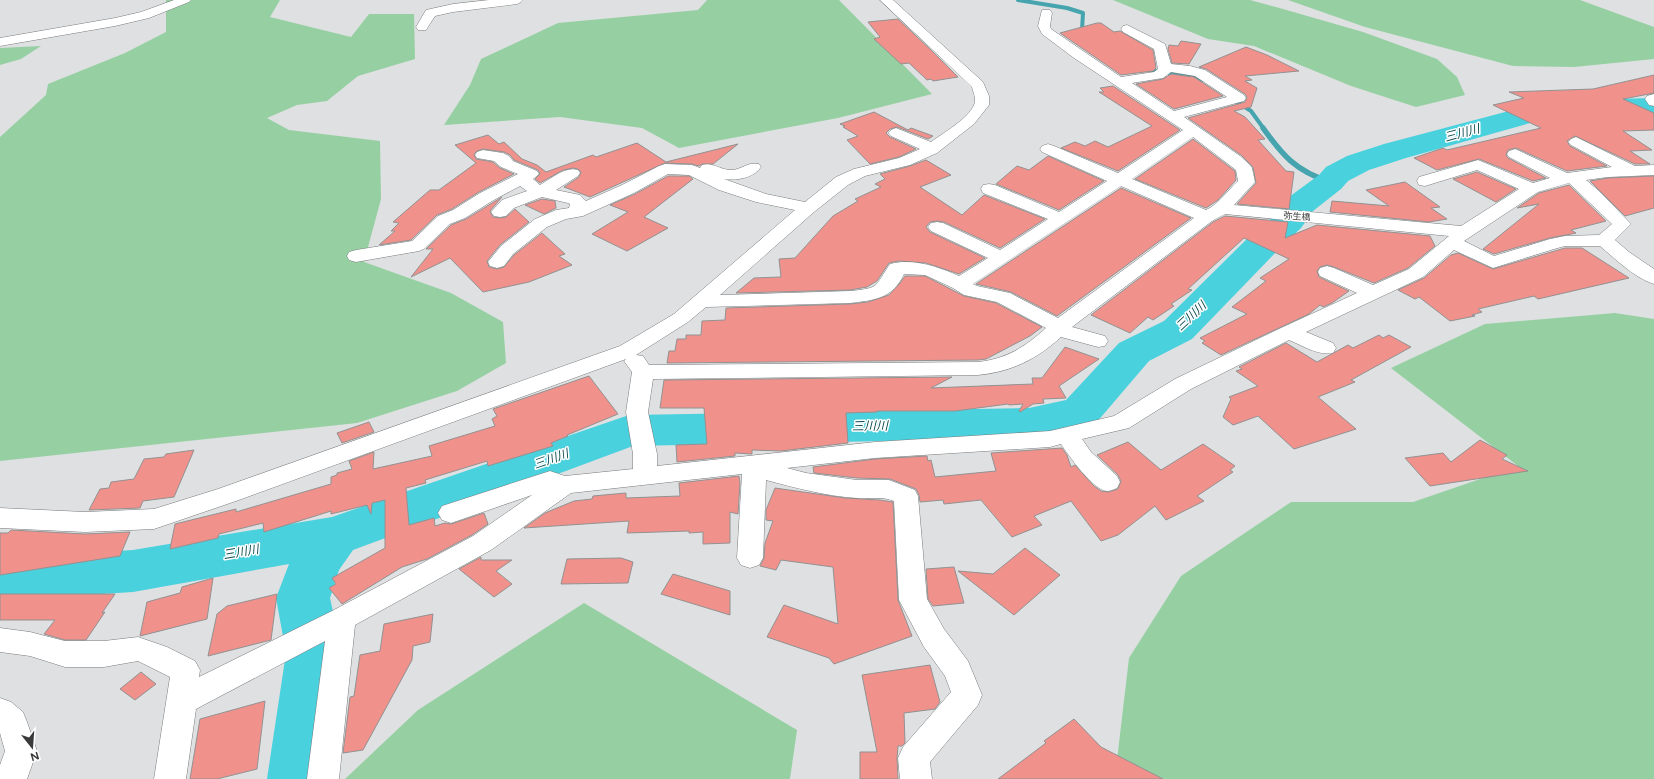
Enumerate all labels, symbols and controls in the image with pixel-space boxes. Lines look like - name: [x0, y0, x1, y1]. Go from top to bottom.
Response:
- water label: 三川川: [1443, 121, 1483, 144]
- street label: 弥生橋: [1283, 210, 1311, 222]
- water label: 三川川: [1173, 297, 1210, 333]
- water label: 三川川: [852, 419, 890, 433]
- water label: 三川川: [532, 446, 572, 471]
- water label: 三川川: [222, 542, 262, 562]
- north arrow: [12, 727, 52, 767]
- text: N: [29, 749, 41, 764]

